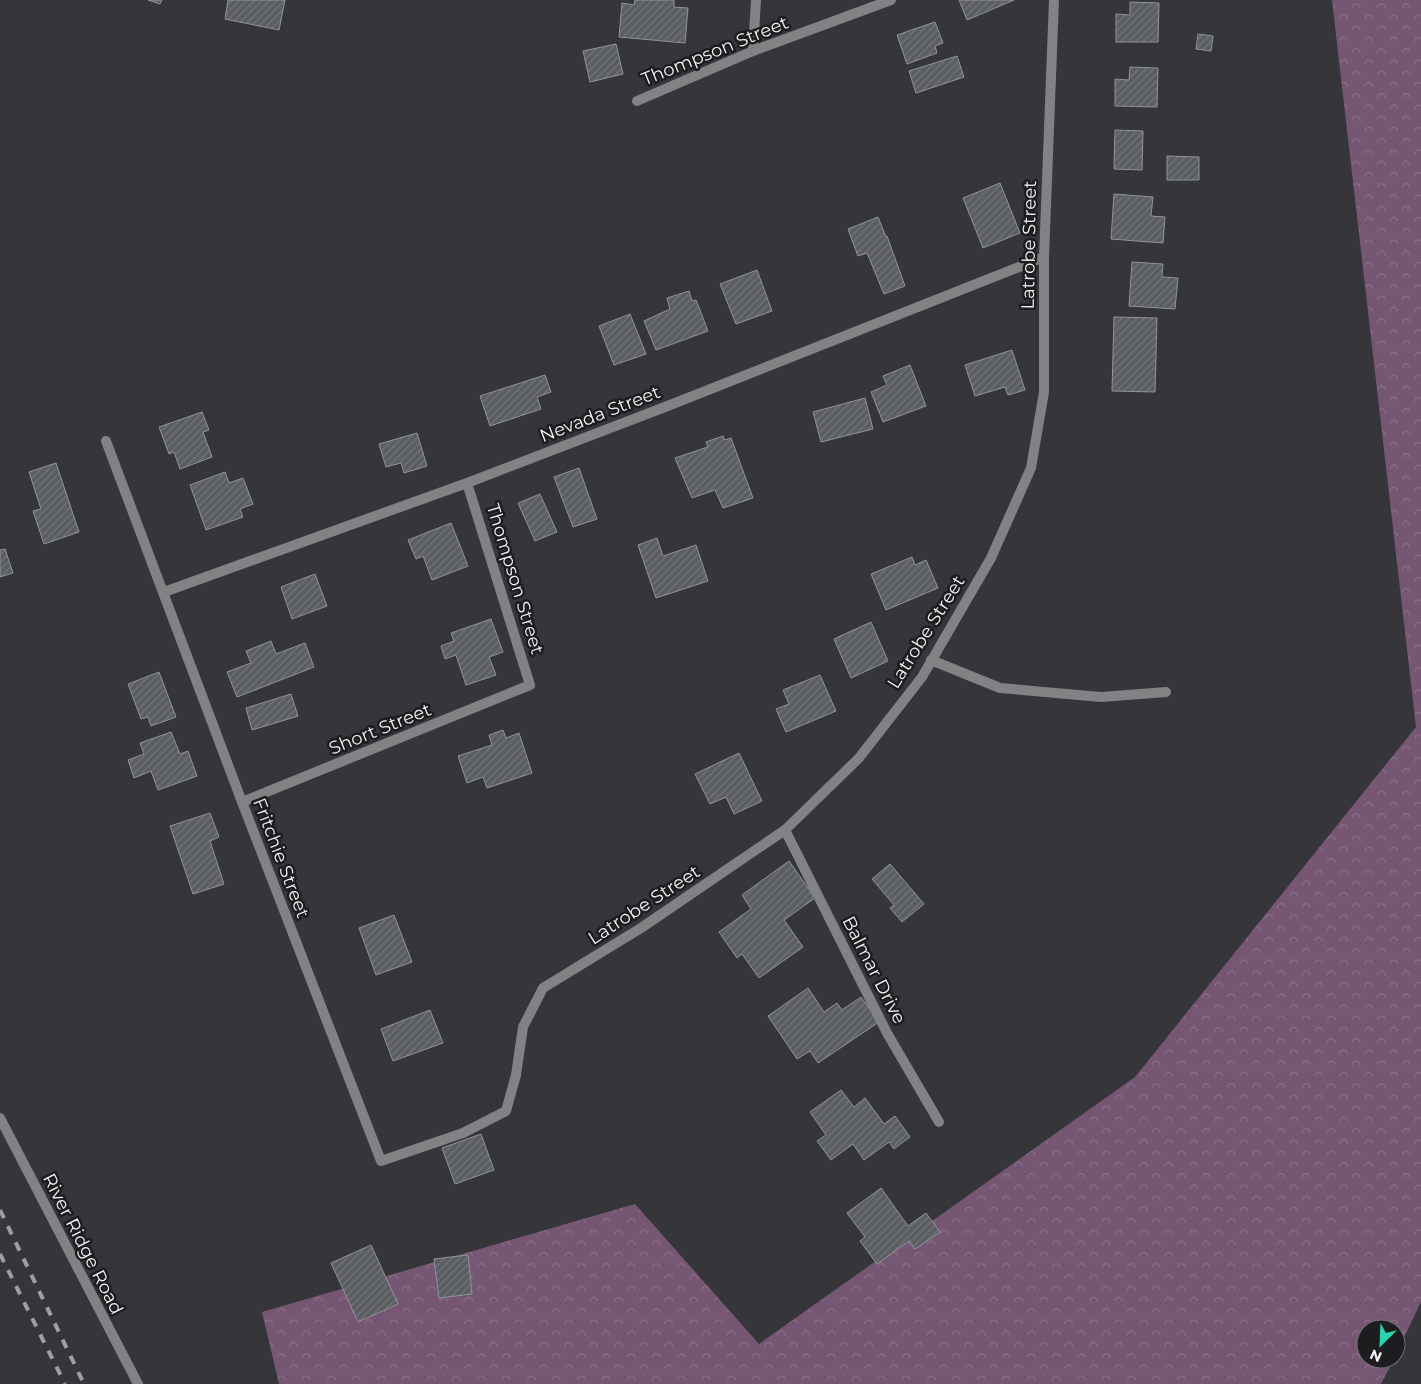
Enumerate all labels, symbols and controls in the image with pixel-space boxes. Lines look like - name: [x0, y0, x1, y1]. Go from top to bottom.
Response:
- street label: Thompson Street: [638, 11, 792, 91]
- street label: Latrobe Street: [1017, 180, 1041, 310]
- street label: Nevada Street: [537, 381, 663, 447]
- street label: Thompson Street: [482, 501, 548, 657]
- street label: Latrobe Street: [882, 571, 970, 693]
- street label: Short Street: [326, 698, 434, 760]
- street label: Fritchie Street: [248, 795, 314, 921]
- street label: Latrobe Street: [584, 861, 704, 949]
- street label: Balmar Drive: [837, 913, 911, 1028]
- street label: River Ridge Road: [38, 1170, 128, 1318]
- north arrow: [1356, 1319, 1406, 1369]
- text: N: [1367, 1345, 1385, 1366]

